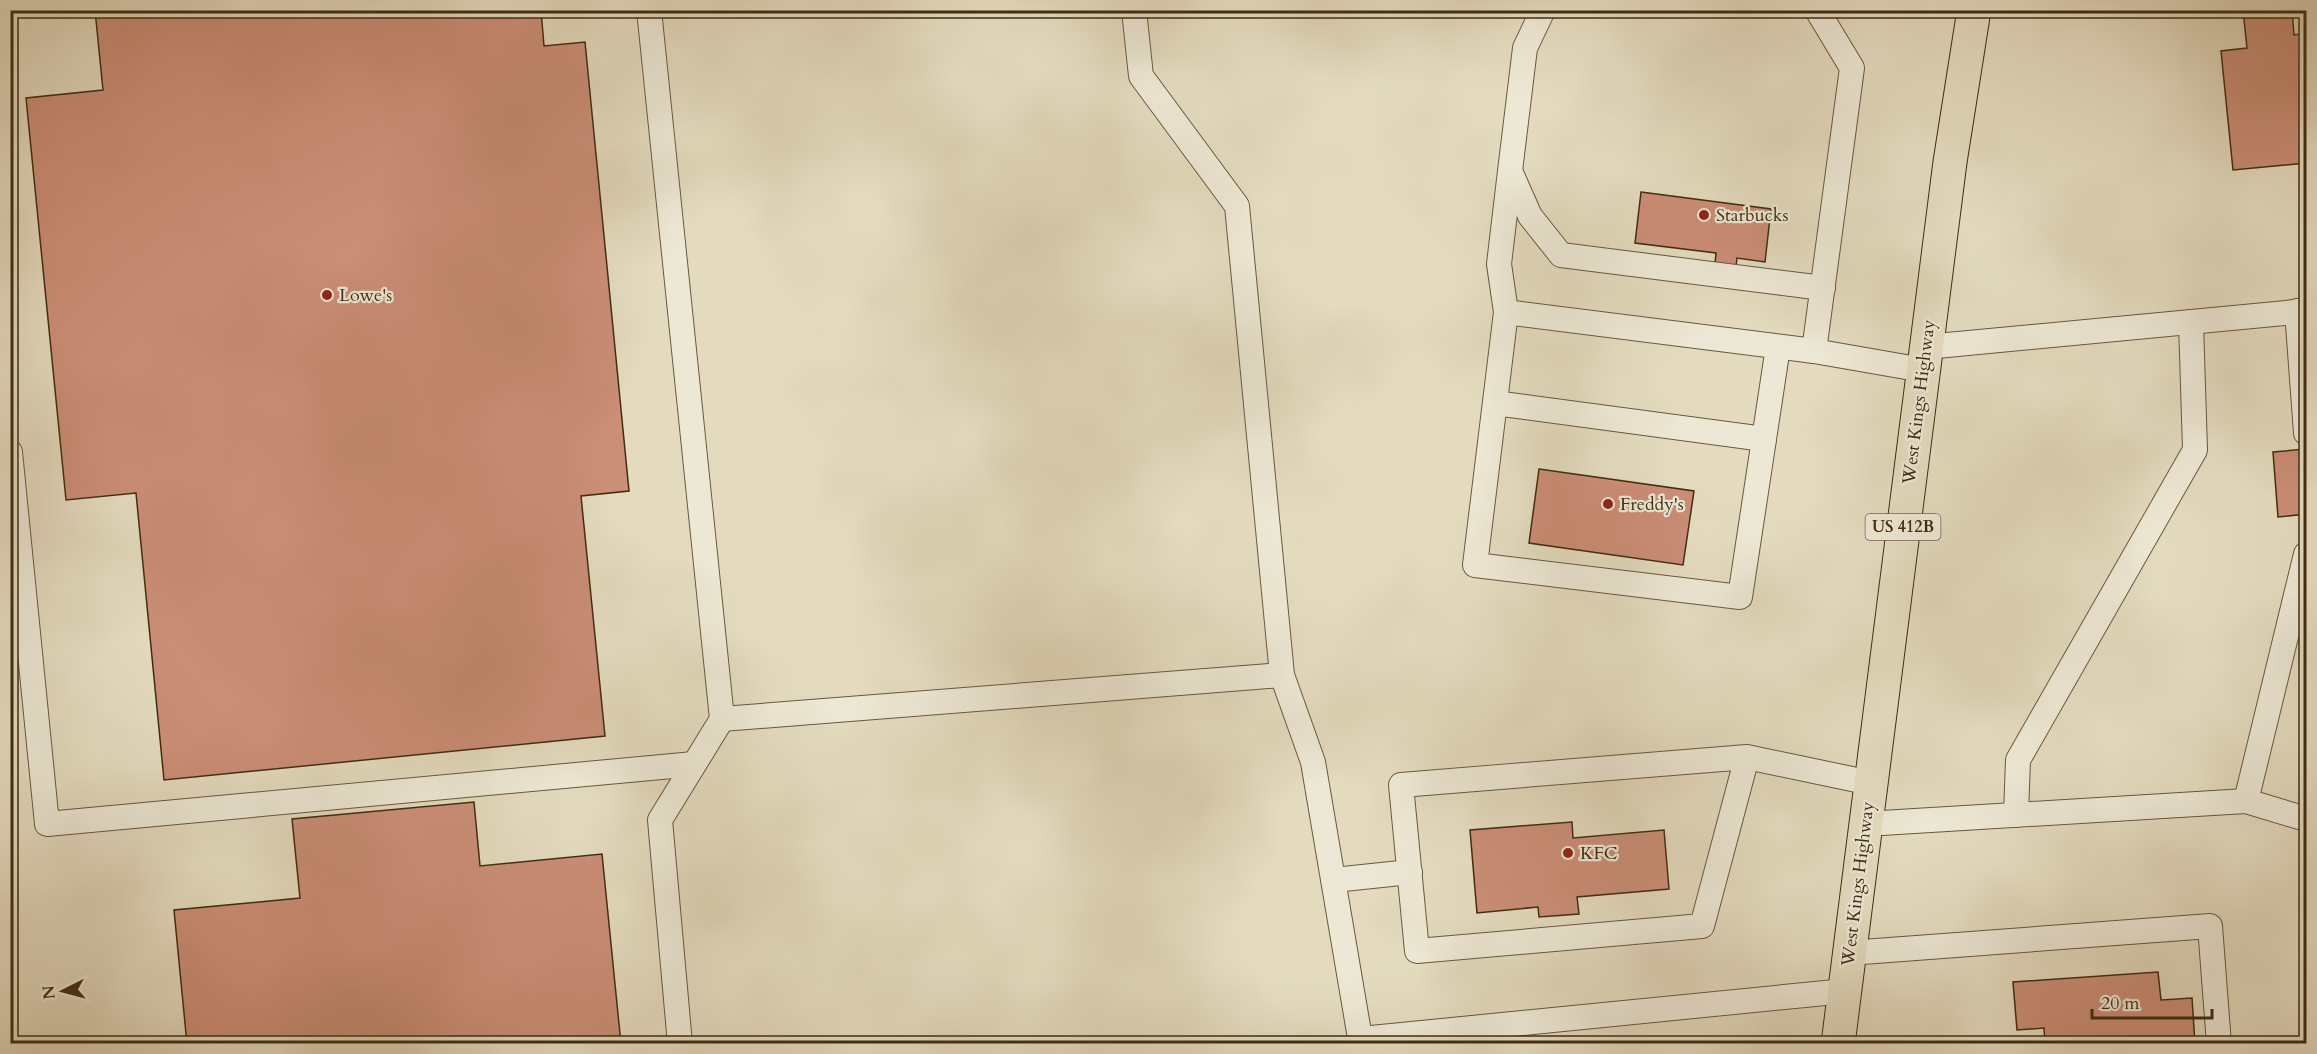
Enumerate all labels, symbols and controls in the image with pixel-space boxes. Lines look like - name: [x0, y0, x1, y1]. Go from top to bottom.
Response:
- place label: Starbucks: [1716, 203, 1788, 228]
- marker: Starbucks: [1697, 208, 1711, 222]
- place label: Lowe's: [339, 283, 392, 308]
- marker: Lowe's: [320, 288, 334, 302]
- street label: West Kings Highway: [1896, 318, 1942, 487]
- place label: Freddy's: [1620, 492, 1684, 517]
- marker: Freddy's: [1601, 497, 1615, 511]
- road number: US 412B: [1866, 514, 1940, 540]
- street label: West Kings Highway: [1835, 800, 1881, 969]
- place label: KFC: [1580, 841, 1618, 866]
- marker: KFC: [1561, 846, 1575, 860]
- north arrow: [33, 961, 93, 1021]
- scale bar: [2092, 982, 2212, 1020]
- text: N: [37, 984, 61, 1001]
- text: 20 m: [2101, 991, 2140, 1016]

